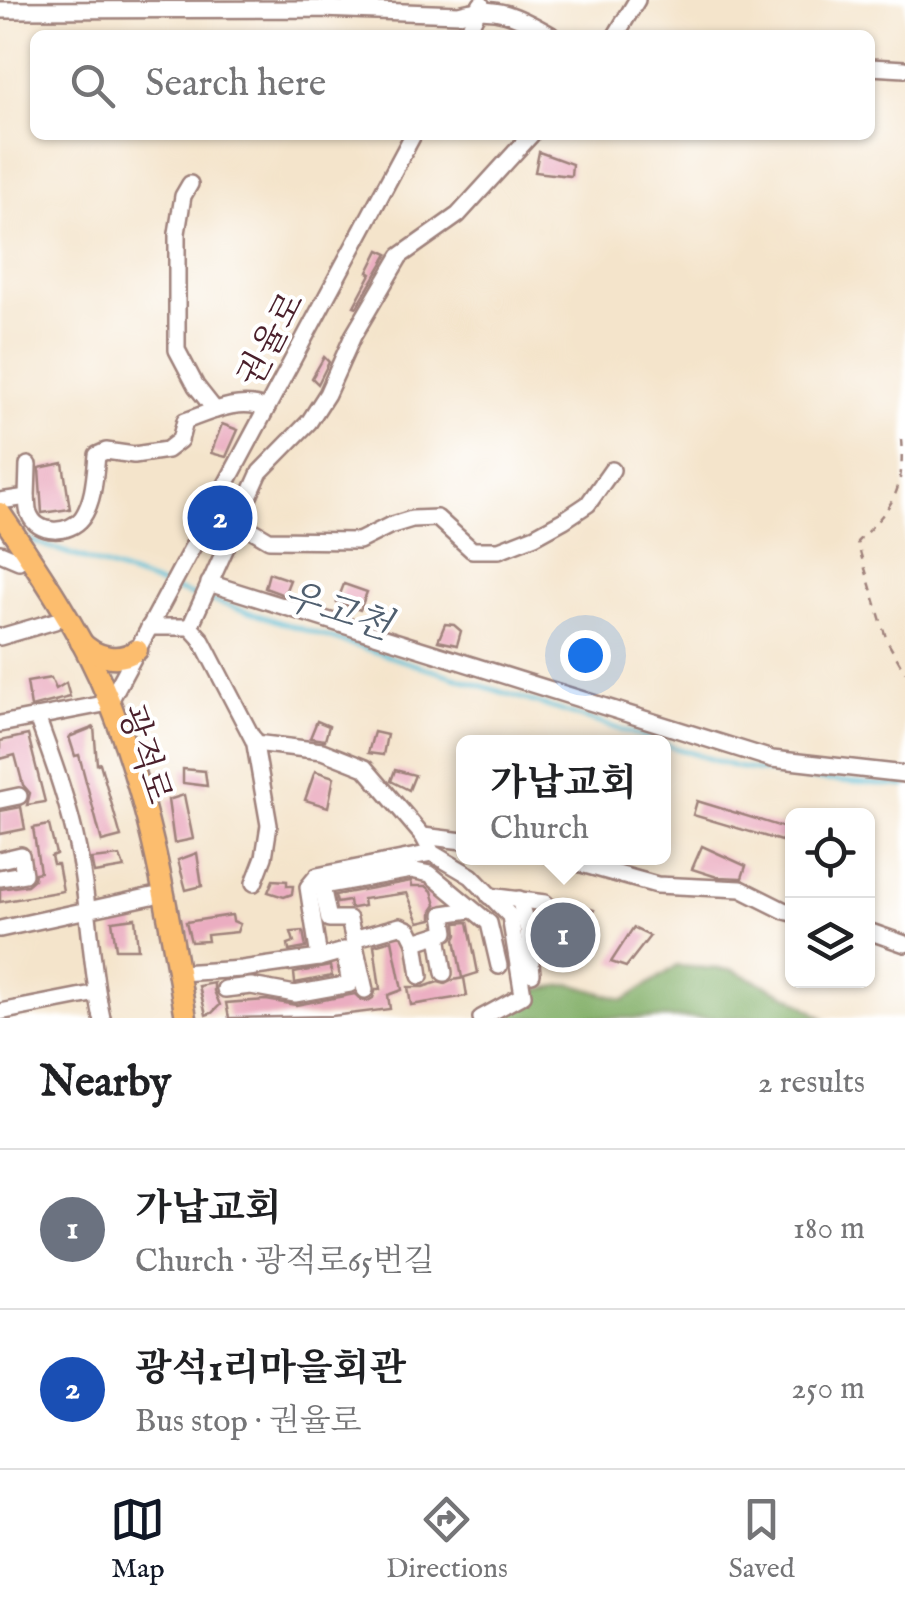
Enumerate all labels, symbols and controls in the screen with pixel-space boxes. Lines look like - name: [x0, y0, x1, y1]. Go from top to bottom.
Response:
- search box: [30, 30, 875, 140]
- icon: search: [65, 58, 120, 113]
- text: Search here: [145, 61, 326, 109]
- street label: 권율로: [229, 285, 316, 396]
- pin: 2: [188, 480, 252, 556]
- water label: 우고천: [277, 573, 399, 653]
- your location: [560, 630, 611, 681]
- street label: 광적로: [107, 700, 181, 810]
- popup: [456, 735, 671, 865]
- text: 가납교회: [490, 761, 637, 809]
- map controls: [785, 808, 875, 988]
- button: locate: [785, 808, 875, 898]
- text: Church: [490, 809, 589, 850]
- pin: 1: [530, 898, 596, 972]
- button: layers: [785, 898, 875, 988]
- text: Nearby: [40, 1057, 171, 1110]
- text: 2 results: [758, 1063, 865, 1104]
- text: 가납교회: [135, 1186, 282, 1234]
- text: 1: [67, 1209, 78, 1250]
- text: 180 m: [793, 1209, 865, 1250]
- text: Church · 광적로65번길: [135, 1242, 435, 1283]
- text: 광석1리마을회관: [135, 1346, 406, 1394]
- text: 2: [65, 1369, 80, 1410]
- text: 250 m: [791, 1369, 865, 1410]
- text: Bus stop · 권율로: [135, 1402, 362, 1443]
- tab: Map: [110, 1492, 165, 1587]
- tab: Directions: [386, 1492, 508, 1587]
- tab: Saved: [728, 1492, 795, 1587]

